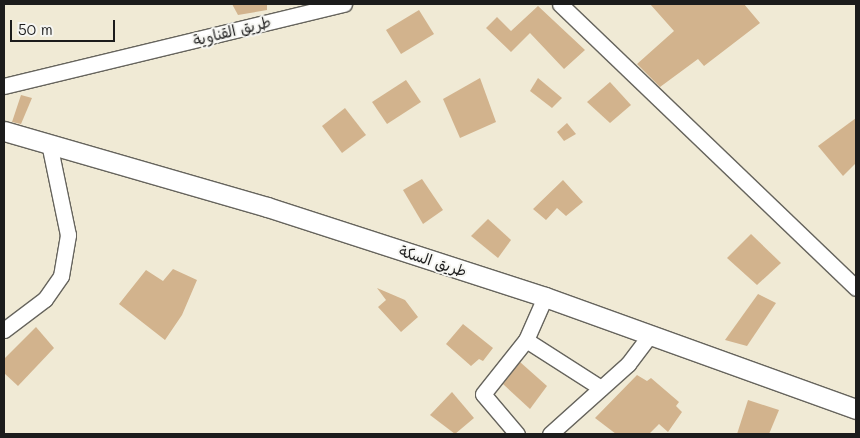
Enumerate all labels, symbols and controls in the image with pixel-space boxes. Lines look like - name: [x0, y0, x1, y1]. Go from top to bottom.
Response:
- scale bar: [12, 10, 118, 42]
- street label: طريق القناوية: [191, 13, 273, 49]
- text: 50 m: [18, 19, 53, 39]
- street label: طريق السكة: [397, 242, 469, 280]

